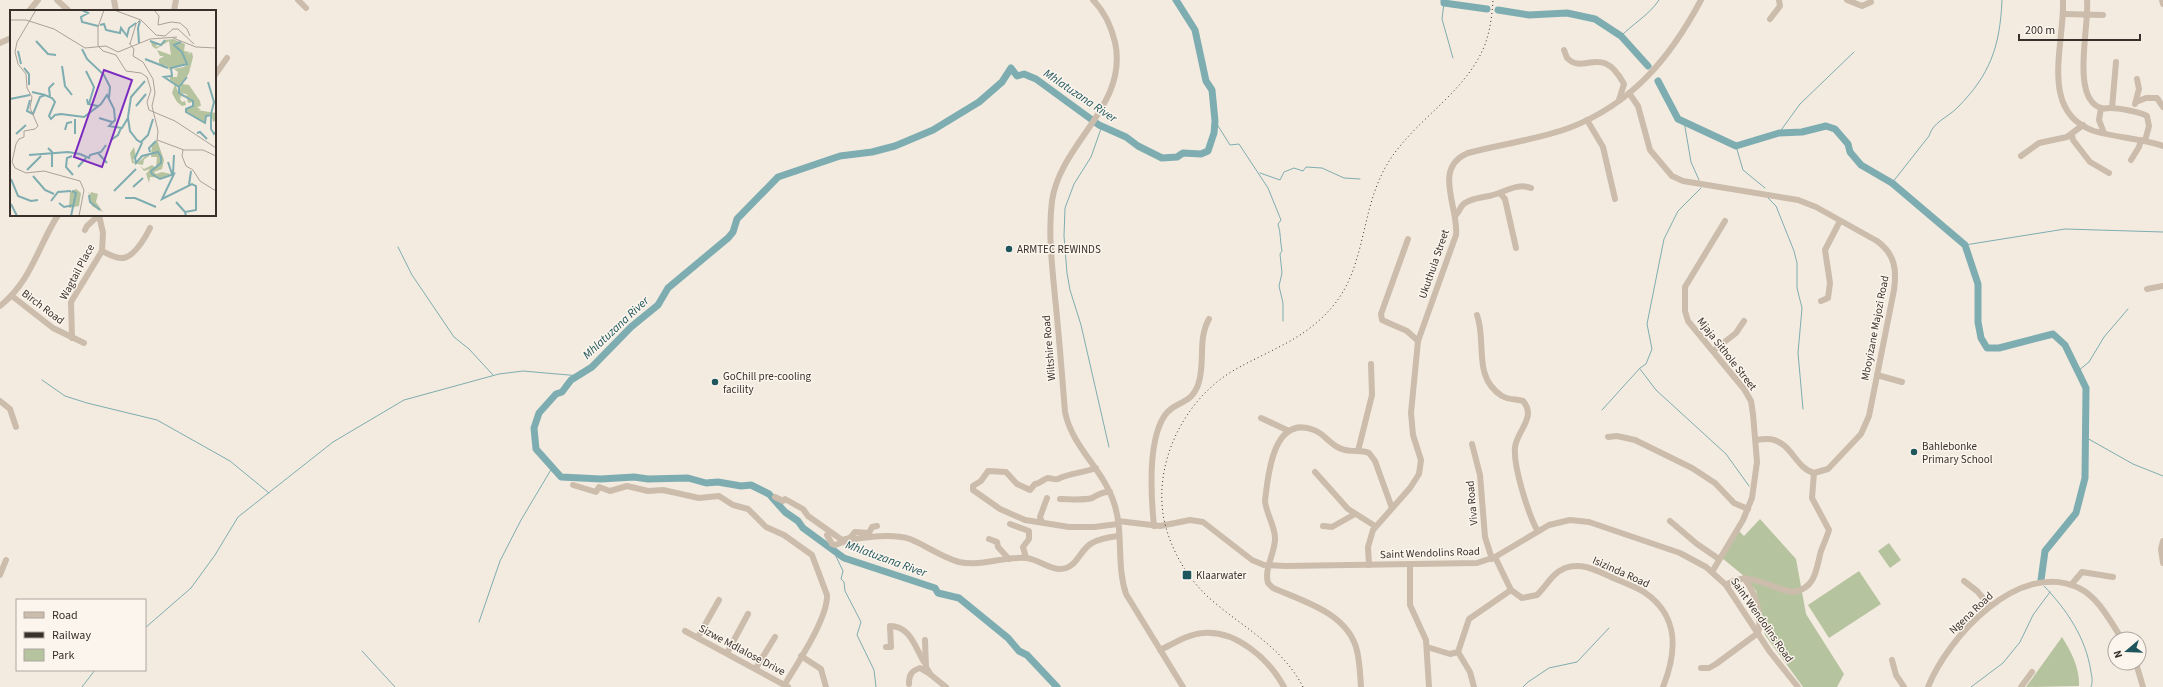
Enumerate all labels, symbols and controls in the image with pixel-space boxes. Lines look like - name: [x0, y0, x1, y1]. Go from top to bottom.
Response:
- inset map: [10, 10, 216, 216]
- scale bar: [2019, 16, 2140, 42]
- text: 200 m: [2025, 22, 2055, 39]
- water label: Mhlatuzana River: [1040, 65, 1121, 127]
- street label: Ukuthula Street: [1415, 227, 1453, 301]
- street label: Wagtail Place: [56, 241, 98, 302]
- place label: ARMTEC REWINDS: [1017, 242, 1101, 257]
- marker: ARMTEC REWINDS: [1004, 244, 1014, 254]
- street label: Mboyizane Majozi Road: [1857, 274, 1893, 382]
- street label: Birch Road: [19, 286, 67, 328]
- water label: Mhlatuzana River: [579, 292, 654, 363]
- street label: Wiltshire Road: [1039, 314, 1059, 382]
- street label: Mjaja Sithole Street: [1694, 314, 1760, 394]
- place label: GoChill pre-cooling facility: [723, 369, 812, 397]
- marker: GoChill pre-cooling facility: [710, 377, 720, 387]
- place label: Bahlebonke Primary School: [1922, 439, 1993, 467]
- marker: Bahlebonke Primary School: [1909, 447, 1919, 457]
- street label: Viva Road: [1463, 480, 1481, 526]
- water label: Mhlatuzana River: [843, 536, 930, 582]
- street label: Saint Wendolins Road: [1380, 544, 1480, 562]
- street label: Isizinda Road: [1590, 553, 1652, 591]
- place label: Klaarwater: [1196, 568, 1247, 583]
- marker: Klaarwater: [1181, 569, 1193, 581]
- street label: Saint Wendolins Road: [1727, 575, 1797, 665]
- street label: Ngena Road: [1946, 589, 1996, 637]
- legend: [16, 599, 146, 671]
- text: Road: [52, 607, 78, 624]
- street label: Sizwe Mdlalose Drive: [696, 621, 788, 679]
- text: Railway: [52, 627, 91, 644]
- north arrow: [2107, 631, 2147, 671]
- text: Park: [52, 647, 74, 664]
- text: N: [2110, 648, 2126, 660]

